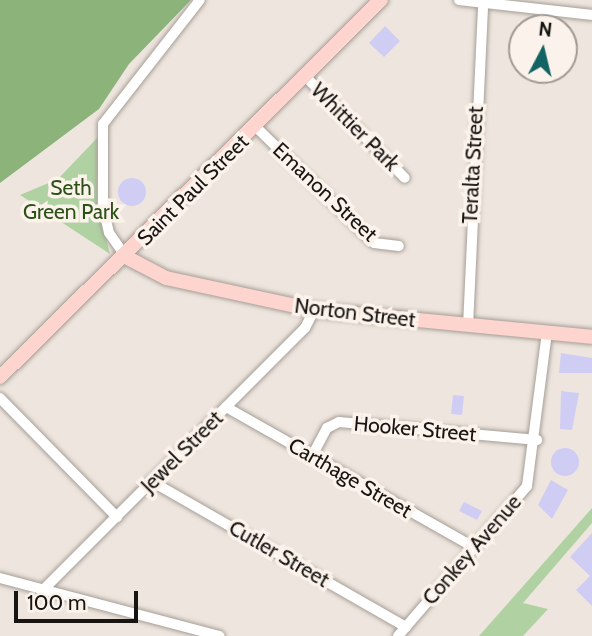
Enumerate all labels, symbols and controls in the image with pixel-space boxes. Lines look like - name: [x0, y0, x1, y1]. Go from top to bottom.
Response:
- north arrow: [508, 14, 578, 84]
- text: N: [537, 17, 553, 42]
- street label: Whittier Park: [306, 78, 404, 176]
- street label: Teralta Street: [457, 106, 489, 224]
- street label: Saint Paul Street: [132, 129, 254, 251]
- street label: Emanon Street: [268, 137, 382, 247]
- park label: Seth Green Park: [23, 175, 119, 225]
- street label: Norton Street: [293, 293, 417, 333]
- street label: Jewel Street: [136, 406, 228, 498]
- street label: Hooker Street: [353, 411, 477, 447]
- street label: Carthage Street: [284, 433, 416, 523]
- street label: Conkey Avenue: [417, 490, 527, 610]
- street label: Cutler Street: [224, 515, 334, 593]
- scale bar: [18, 576, 142, 620]
- text: 100 m: [27, 590, 86, 615]

